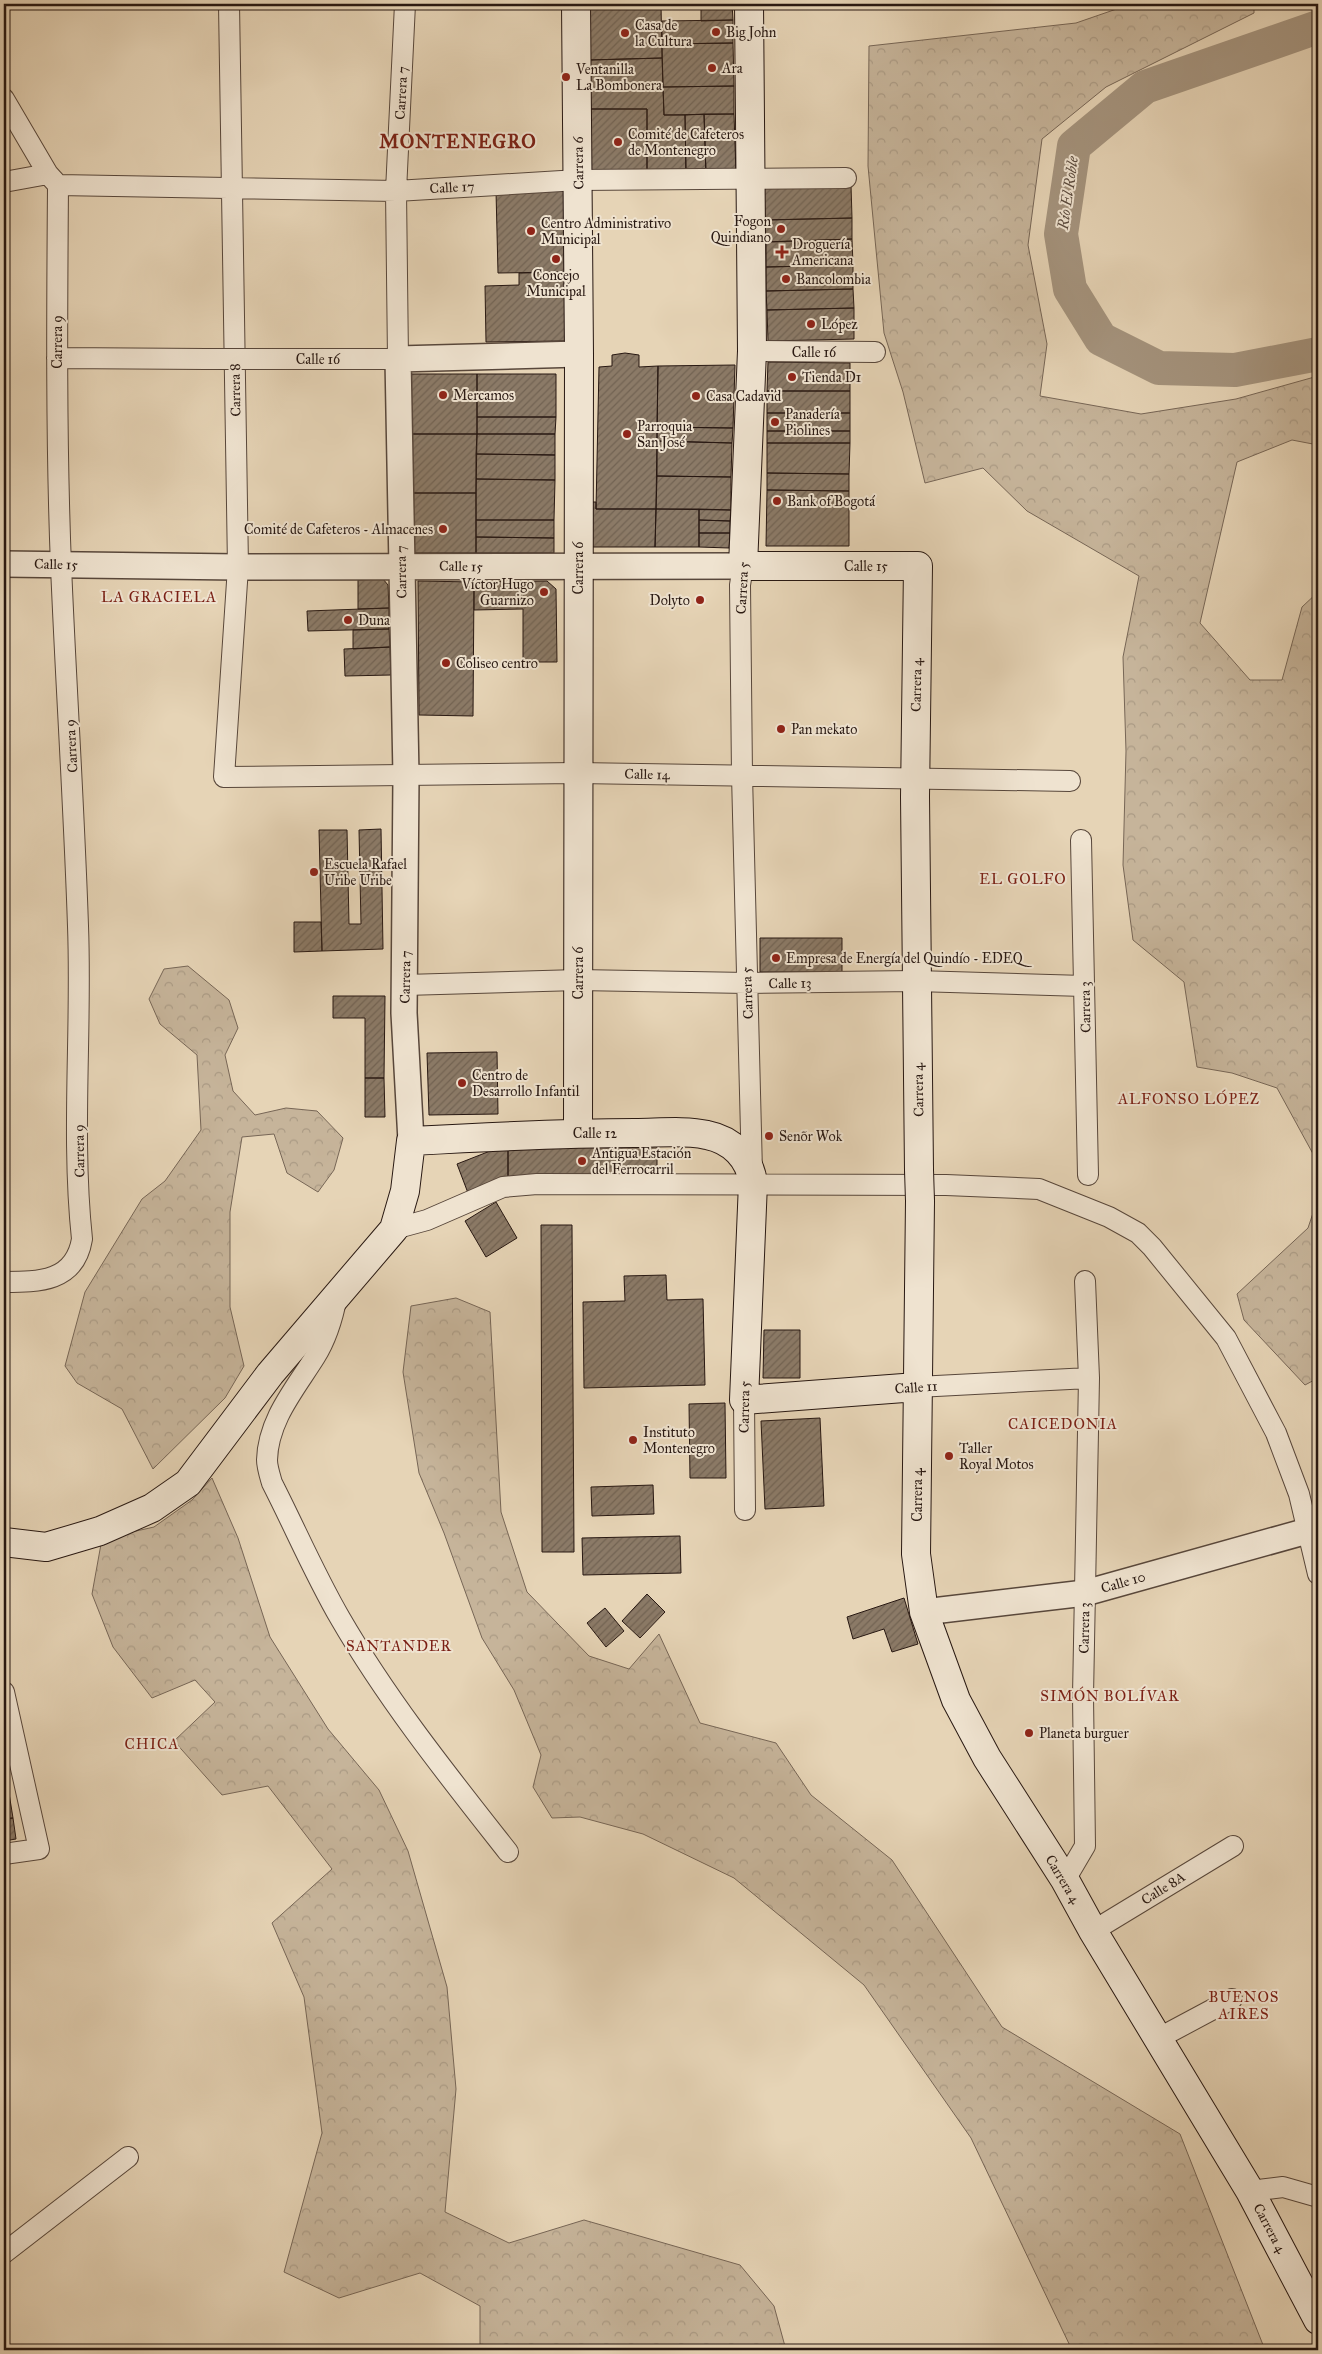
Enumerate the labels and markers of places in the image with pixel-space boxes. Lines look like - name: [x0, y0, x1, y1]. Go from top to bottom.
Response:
- place label: Casa de la Cultura: [635, 17, 692, 50]
- place label: Big John: [726, 24, 777, 42]
- marker: Big John: [710, 26, 722, 38]
- marker: Casa de la Cultura: [619, 27, 631, 39]
- place label: Ara: [721, 60, 743, 77]
- place label: Ventanilla La Bombonera: [575, 61, 662, 94]
- marker: Ara: [706, 62, 718, 74]
- marker: Ventanilla La Bombonera: [560, 71, 572, 83]
- place label: Comité de Cafeteros de Montenegro: [628, 126, 744, 159]
- marker: Comité de Cafeteros de Montenegro: [612, 136, 624, 148]
- place label: Fogon Quindiano: [711, 213, 771, 246]
- place label: Centro Administrativo Municipal: [541, 215, 671, 248]
- marker: Fogon Quindiano: [775, 223, 787, 235]
- marker: Centro Administrativo Municipal: [525, 225, 537, 237]
- place label: Droguería Americana: [791, 236, 853, 269]
- marker: Droguería Americana: [776, 246, 788, 258]
- marker: Concejo Municipal: [550, 253, 562, 265]
- place label: Concejo Municipal: [526, 267, 586, 300]
- place label: Bancolombia: [796, 271, 871, 288]
- marker: Bancolombia: [780, 273, 792, 285]
- place label: López: [821, 316, 858, 333]
- marker: López: [805, 318, 817, 330]
- place label: Tienda D1: [802, 369, 862, 386]
- marker: Tienda D1: [786, 371, 798, 383]
- place label: Mercamos: [453, 387, 514, 404]
- place label: Casa Cadavid: [706, 388, 781, 405]
- marker: Mercamos: [437, 389, 449, 401]
- marker: Casa Cadavid: [690, 390, 702, 402]
- place label: Panadería Piolines: [785, 406, 840, 439]
- marker: Panadería Piolines: [769, 416, 781, 428]
- place label: Parroquia San José: [637, 418, 692, 452]
- marker: Parroquia San José: [621, 428, 633, 440]
- place label: Bank of Bogotá: [787, 493, 875, 510]
- marker: Bank of Bogotá: [771, 495, 783, 507]
- place label: Comité de Cafeteros - Almacenes: [244, 521, 433, 538]
- marker: Comité de Cafeteros - Almacenes: [437, 523, 449, 535]
- place label: Víctor Hugo Guarnizo: [461, 576, 534, 609]
- marker: Víctor Hugo Guarnizo: [538, 586, 550, 598]
- place label: Dolyto: [650, 592, 690, 609]
- marker: Dolyto: [694, 594, 706, 606]
- place label: Duna: [358, 612, 390, 629]
- marker: Duna: [342, 614, 354, 626]
- place label: Coliseo centro: [456, 655, 538, 672]
- marker: Coliseo centro: [440, 657, 452, 669]
- place label: Pan mekato: [791, 721, 857, 738]
- marker: Pan mekato: [775, 723, 787, 735]
- place label: Escuela Rafael Uribe Uribe: [324, 856, 407, 889]
- marker: Escuela Rafael Uribe Uribe: [308, 866, 320, 878]
- place label: Empresa de Energía del Quindío - EDEQ: [786, 950, 1033, 967]
- marker: Empresa de Energía del Quindío - EDEQ: [770, 952, 782, 964]
- place label: Centro de Desarrollo Infantil: [472, 1067, 580, 1100]
- marker: Centro de Desarrollo Infantil: [456, 1077, 468, 1089]
- place label: Senõr Wok: [779, 1128, 843, 1145]
- marker: Senõr Wok: [763, 1130, 775, 1142]
- place label: Antigua Estación del Ferrocarril: [591, 1145, 692, 1178]
- marker: Antigua Estación del Ferrocarril: [576, 1155, 588, 1167]
- place label: Instituto Montenegro: [643, 1424, 715, 1457]
- marker: Instituto Montenegro: [627, 1434, 639, 1446]
- place label: Taller Royal Motos: [959, 1440, 1034, 1473]
- marker: Taller Royal Motos: [943, 1450, 955, 1462]
- place label: Planeta burguer: [1039, 1725, 1129, 1742]
- marker: Planeta burguer: [1023, 1727, 1035, 1739]

